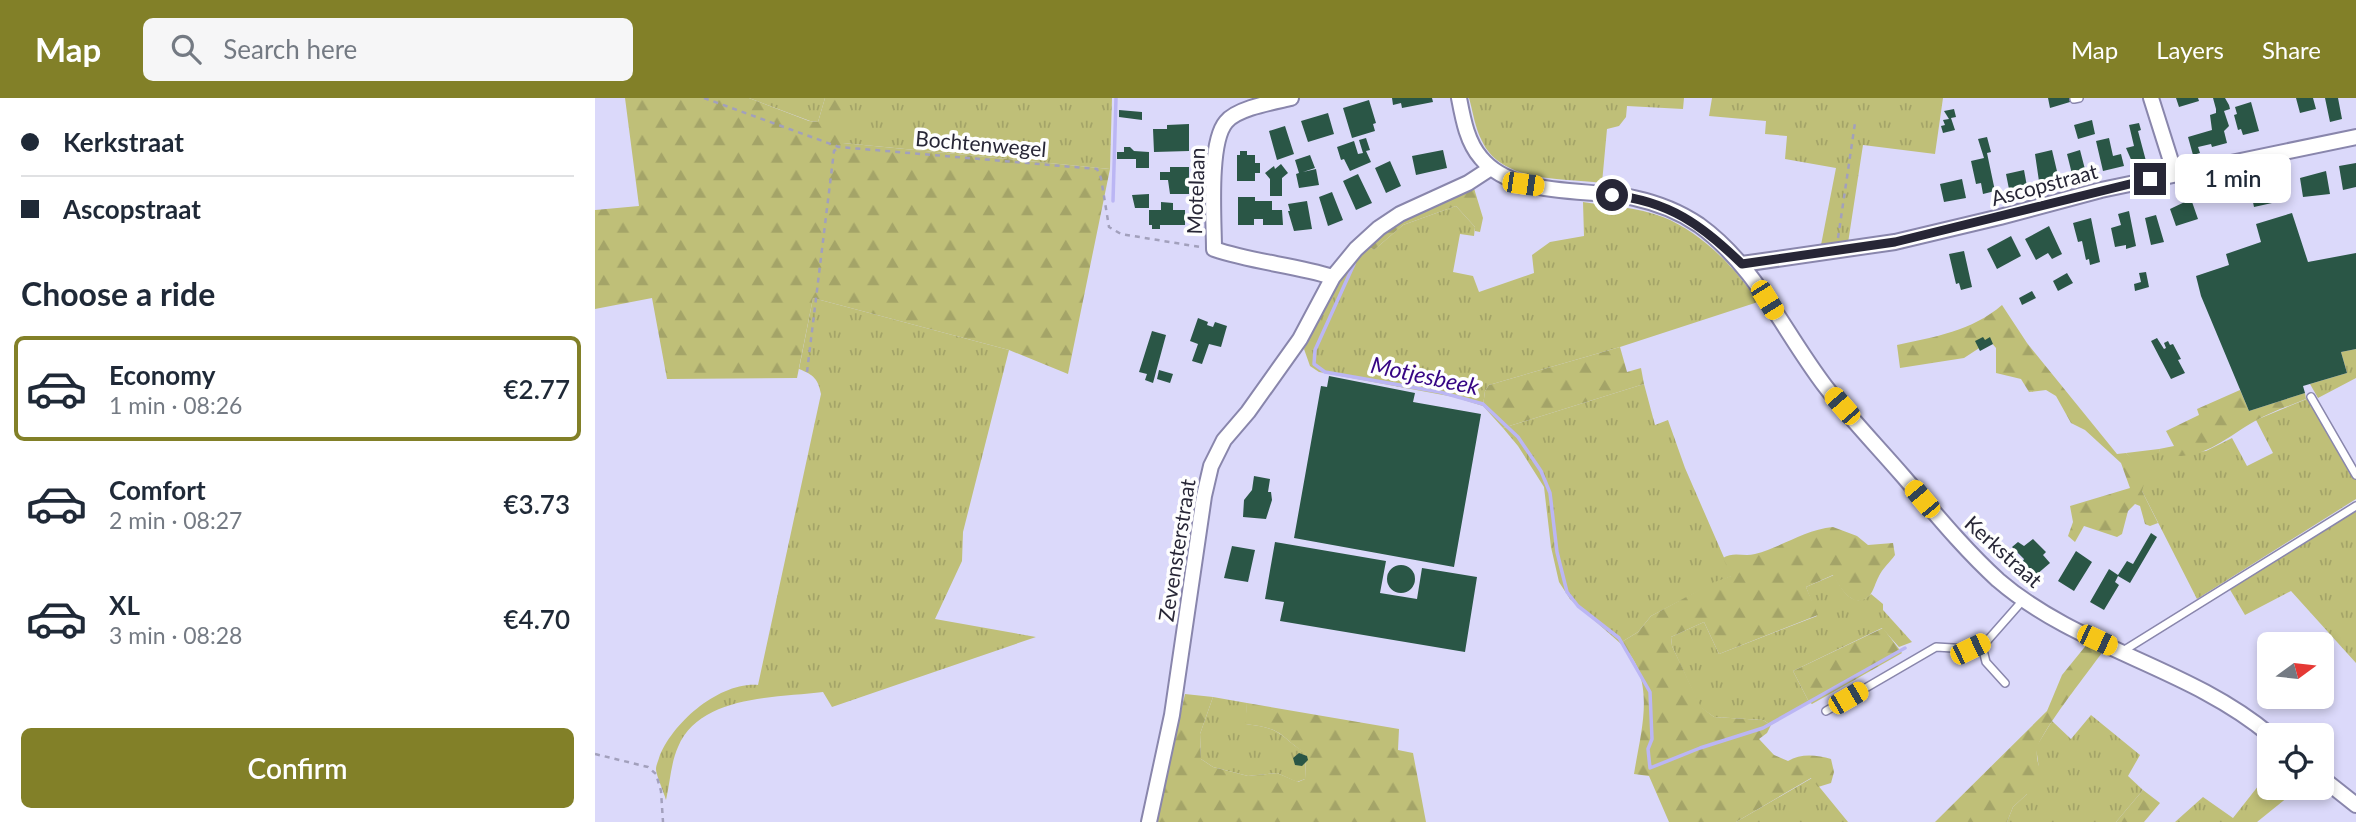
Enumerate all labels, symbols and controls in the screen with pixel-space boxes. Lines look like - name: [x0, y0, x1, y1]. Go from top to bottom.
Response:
- search box: [143, 18, 633, 81]
- text: Map: [35, 29, 101, 69]
- icon: search: [167, 30, 205, 68]
- text: Search here: [223, 33, 357, 65]
- text: Map: [2071, 35, 2118, 64]
- text: Layers: [2156, 35, 2224, 64]
- text: Share: [2262, 35, 2321, 64]
- street label: Bochtenwegel: [914, 125, 1048, 161]
- text: Kerkstraat: [63, 126, 184, 158]
- street label: Motelaan: [1181, 147, 1209, 235]
- callout: 1 min: [2175, 154, 2290, 204]
- street label: Ascopstraat: [1988, 158, 2100, 210]
- route end: [2134, 163, 2166, 195]
- text: 1 min: [2205, 164, 2261, 192]
- car: [1501, 171, 1546, 197]
- route start: [1596, 179, 1628, 211]
- text: Ascopstraat: [63, 193, 201, 225]
- text: Choose a ride: [21, 274, 215, 313]
- car: [1747, 277, 1788, 323]
- water label: Motjesbeek: [1368, 350, 1483, 400]
- icon: car: [25, 357, 88, 420]
- text: Economy: [109, 359, 215, 391]
- text: €2.77: [504, 373, 570, 405]
- car: [1821, 383, 1864, 429]
- text: 1 min · 08:26: [109, 391, 242, 419]
- icon: car: [25, 472, 88, 535]
- text: Comfort: [109, 474, 206, 506]
- street label: Zevensterstraat: [1152, 476, 1200, 623]
- car: [1901, 476, 1944, 522]
- text: €3.73: [504, 488, 570, 520]
- text: 2 min · 08:27: [109, 506, 242, 534]
- street label: Kerkstraat: [1960, 510, 2048, 592]
- icon: car: [25, 587, 88, 650]
- text: XL: [109, 589, 140, 621]
- text: €4.70: [504, 603, 570, 635]
- text: 3 min · 08:28: [109, 621, 242, 649]
- car: [2074, 622, 2121, 658]
- car: [1947, 630, 1994, 668]
- north arrow: [2257, 632, 2335, 709]
- map controls: [2257, 632, 2334, 800]
- car: [1825, 678, 1872, 718]
- button: locate: [2257, 723, 2334, 800]
- button: Confirm: [21, 728, 574, 808]

